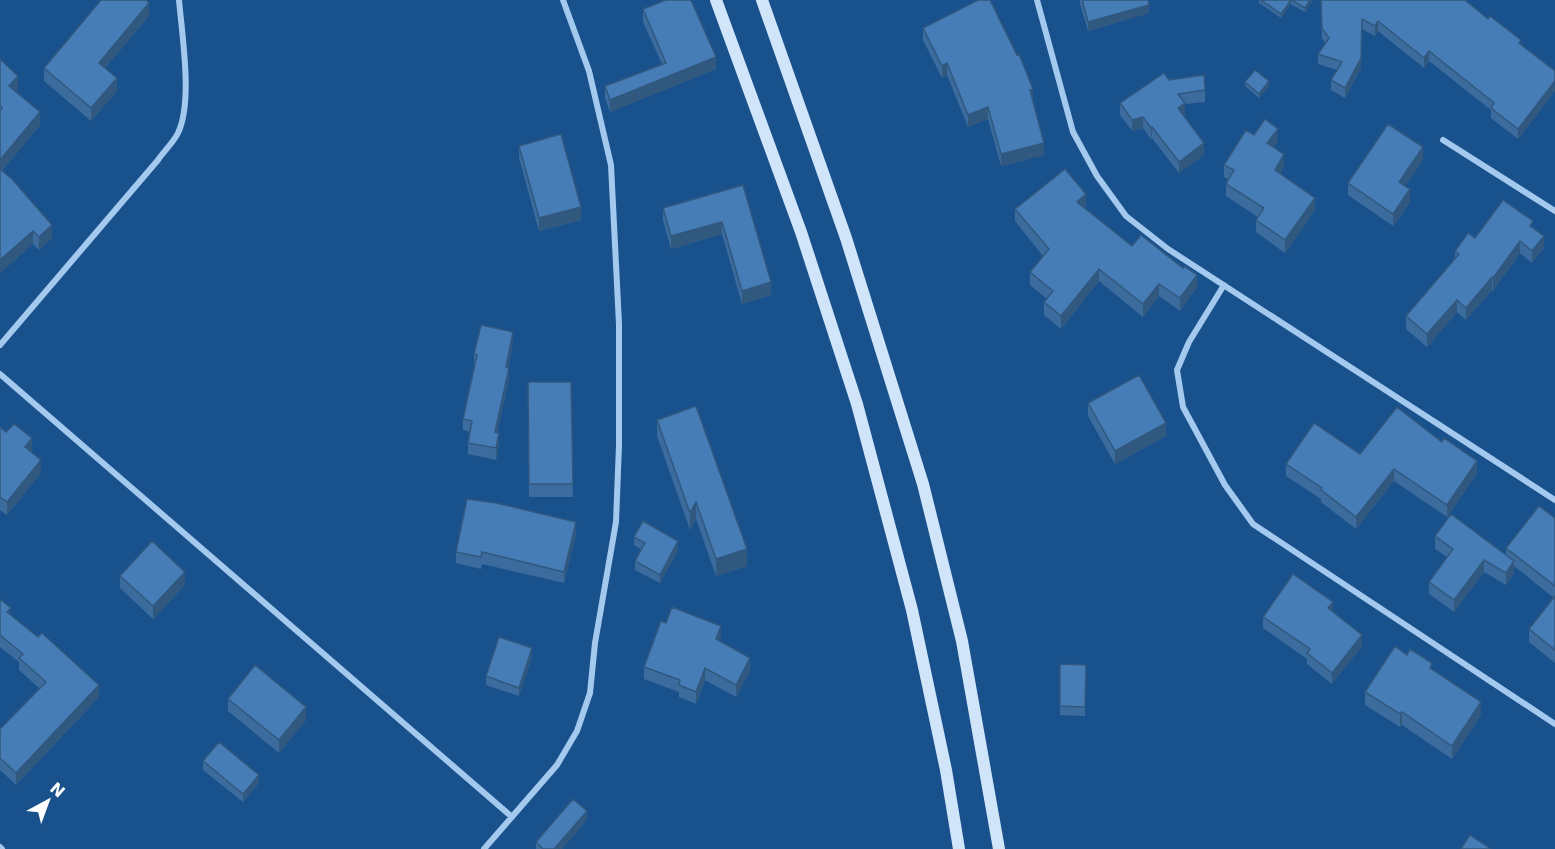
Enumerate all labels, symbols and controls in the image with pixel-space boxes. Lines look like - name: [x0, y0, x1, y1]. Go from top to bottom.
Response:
- north arrow: [18, 771, 78, 831]
- text: N: [46, 778, 69, 802]

